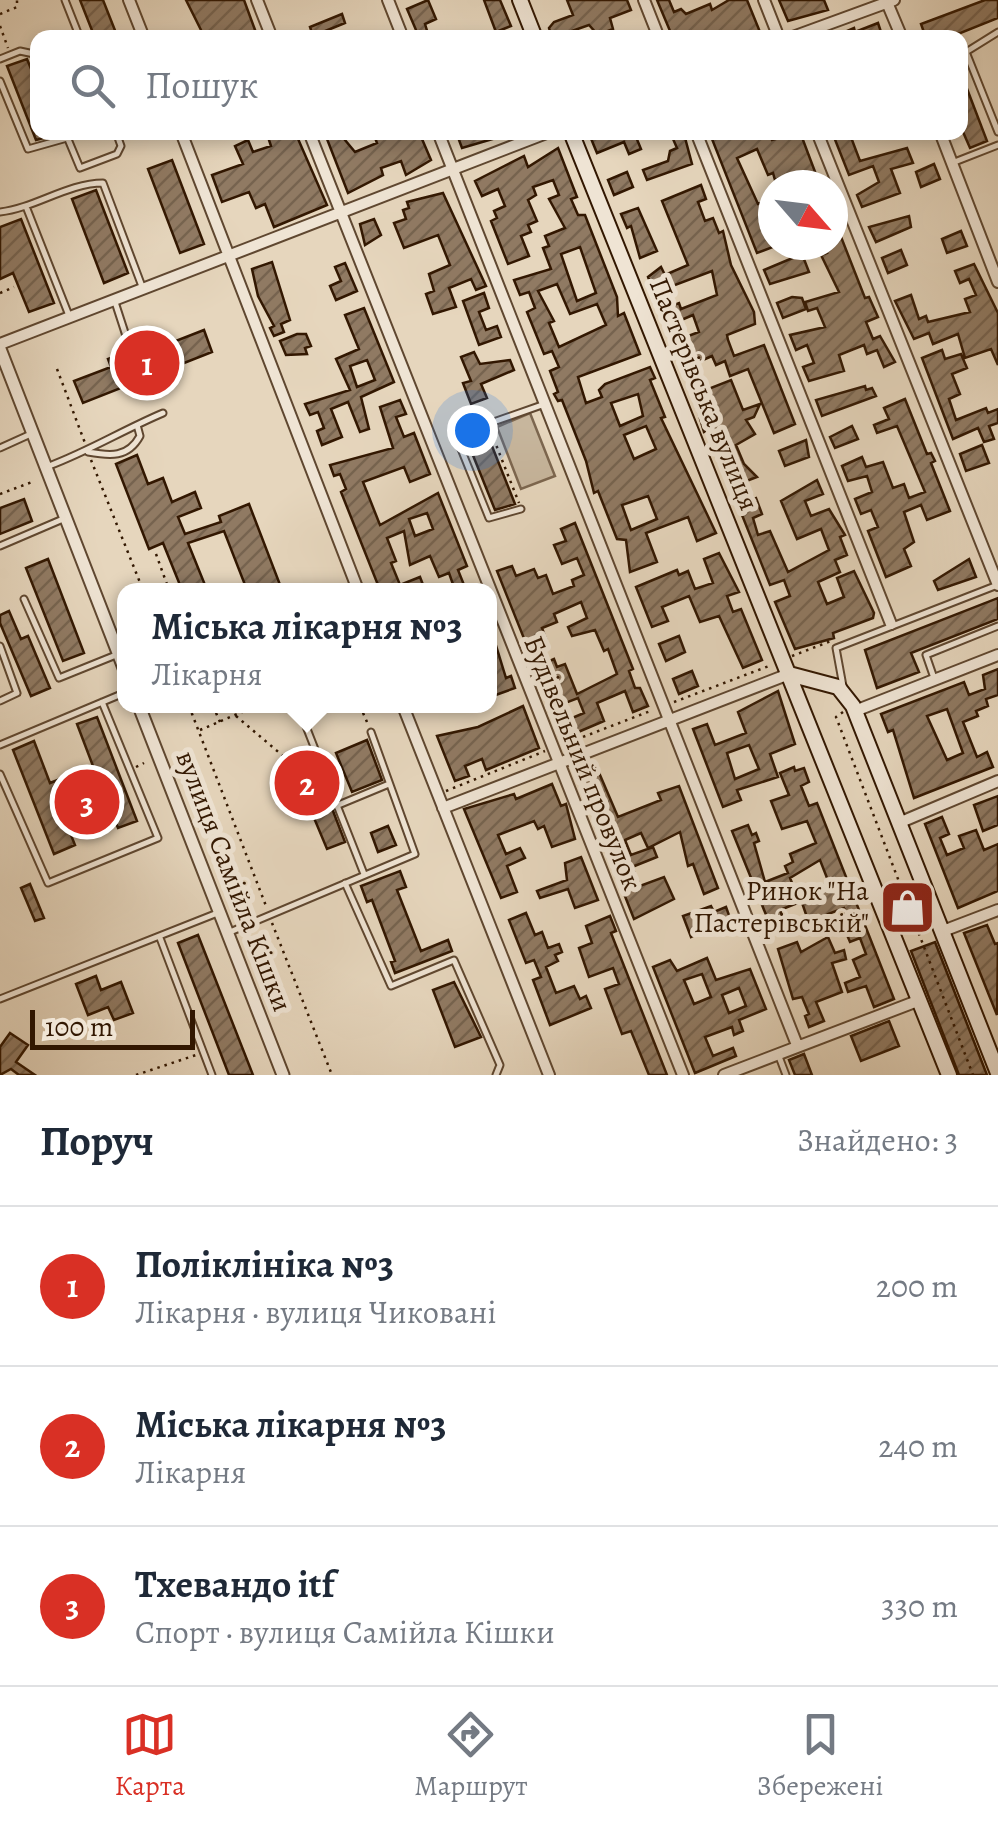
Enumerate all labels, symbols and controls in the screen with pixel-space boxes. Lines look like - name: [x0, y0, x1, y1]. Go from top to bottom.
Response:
- search box: [30, 30, 968, 140]
- icon: search: [65, 58, 120, 113]
- text: Пошук: [145, 59, 258, 111]
- north arrow: [758, 170, 848, 260]
- street label: Пастерівська вулиця: [640, 272, 768, 516]
- pin: 1: [114, 326, 180, 400]
- your location: [447, 405, 498, 456]
- popup: [117, 583, 497, 713]
- text: Міська лікарня №3: [151, 600, 463, 652]
- street label: Будівельний провулок: [515, 630, 651, 896]
- text: Лікарня: [151, 652, 262, 696]
- street label: вулиця Самійла Кішки: [167, 745, 301, 1017]
- pin: 2: [274, 746, 340, 820]
- pin: 3: [54, 764, 120, 840]
- place label: Ринок "На Пастерівській": [693, 872, 869, 942]
- shop icon: Ринок "На Пастерівській": [878, 877, 938, 937]
- scale bar: [30, 1005, 195, 1050]
- text: 100 m: [45, 1008, 113, 1046]
- text: Поруч: [40, 1112, 154, 1169]
- text: Знайдено: 3: [797, 1118, 958, 1162]
- text: Поліклініка №3: [135, 1238, 394, 1290]
- text: 1: [67, 1264, 78, 1308]
- text: 200 m: [876, 1264, 958, 1308]
- text: Лікарня · вулиця Чиковані: [135, 1290, 496, 1334]
- text: Міська лікарня №3: [135, 1398, 447, 1450]
- text: 2: [65, 1424, 80, 1468]
- text: 240 m: [878, 1424, 958, 1468]
- text: Лікарня: [135, 1450, 246, 1494]
- text: Тхевандо itf: [135, 1558, 334, 1610]
- text: 3: [66, 1584, 79, 1628]
- text: 330 m: [881, 1584, 958, 1628]
- text: Спорт · вулиця Самійла Кішки: [135, 1610, 555, 1654]
- tab: Карта: [115, 1707, 185, 1805]
- tab: Маршрут: [414, 1707, 528, 1805]
- tab: Збережені: [757, 1707, 883, 1805]

